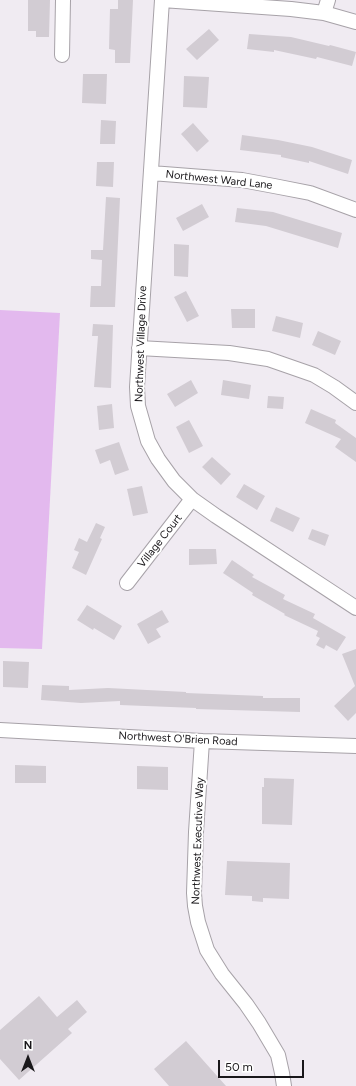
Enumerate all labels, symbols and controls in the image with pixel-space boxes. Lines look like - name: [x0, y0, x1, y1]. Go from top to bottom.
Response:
- street label: Northwest Ward Lane: [165, 168, 273, 192]
- street label: Northwest Village Drive: [132, 286, 150, 402]
- street label: Village Court: [135, 512, 185, 570]
- street label: Northwest O'Brien Road: [118, 729, 238, 749]
- street label: Northwest Executive Way: [189, 777, 207, 905]
- north arrow: [8, 1038, 48, 1078]
- text: N: [24, 1039, 32, 1052]
- scale bar: [220, 1052, 306, 1078]
- text: 50 m: [225, 1060, 253, 1074]

